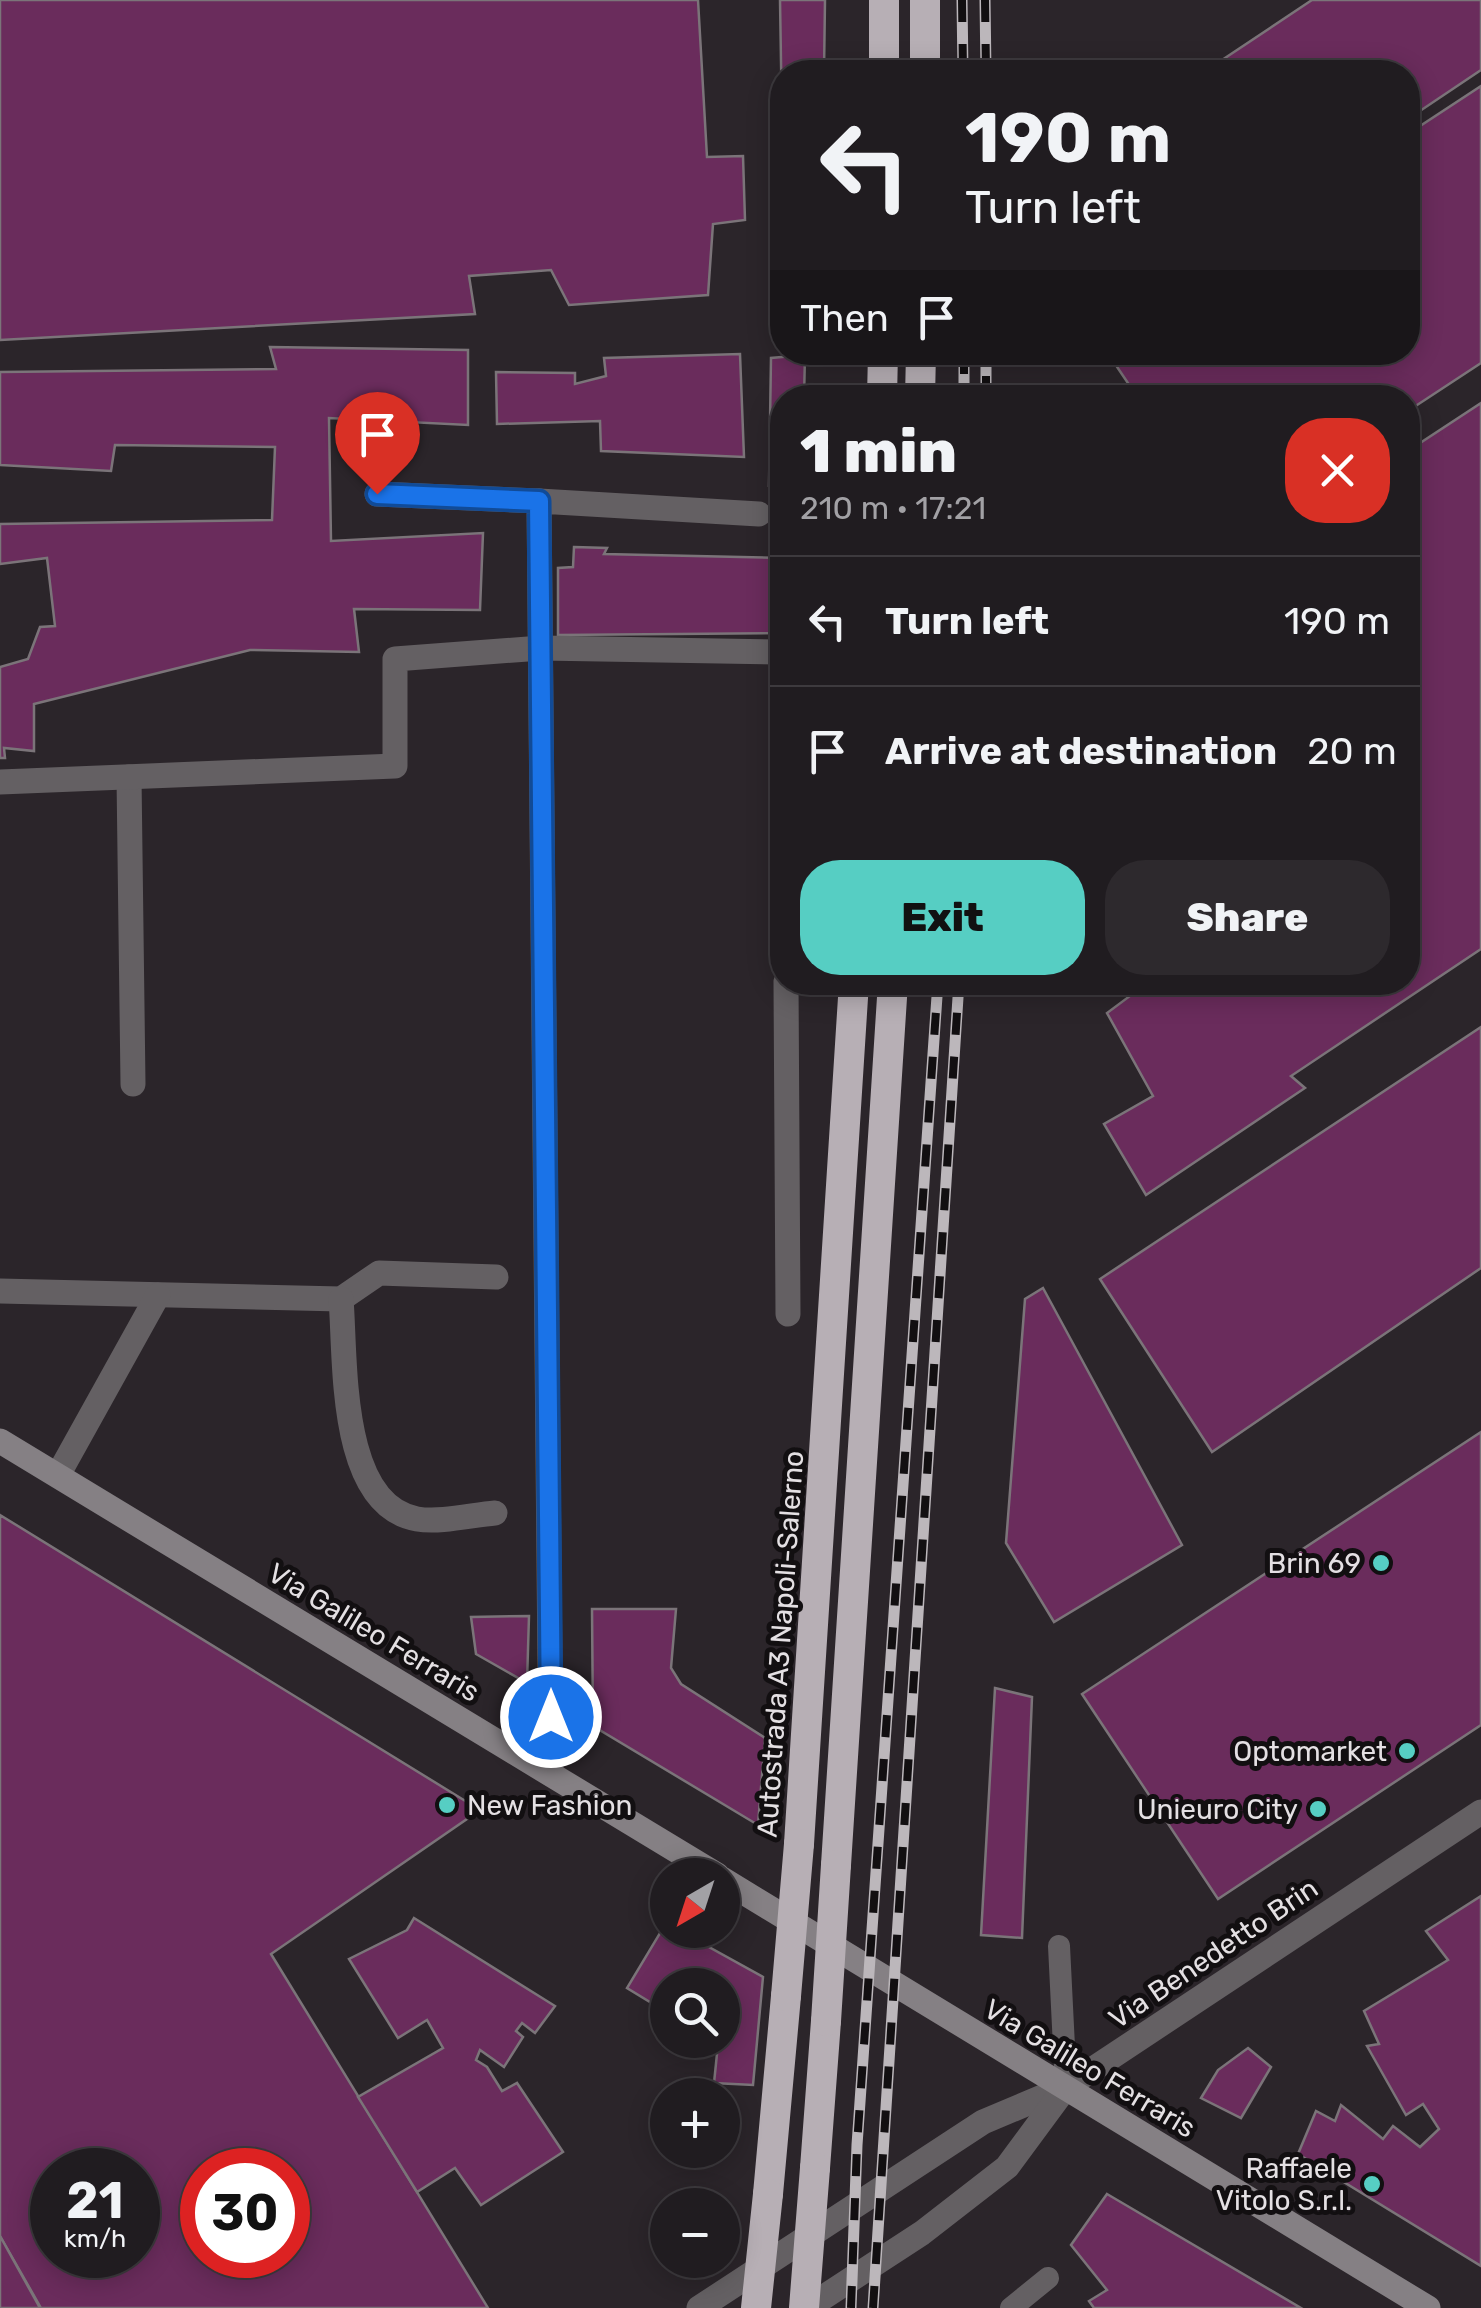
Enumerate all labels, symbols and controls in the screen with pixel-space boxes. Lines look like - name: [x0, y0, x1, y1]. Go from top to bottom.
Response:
- text: 190 m: [965, 97, 1171, 180]
- icon: left: [800, 100, 930, 230]
- text: Turn left: [965, 181, 1141, 234]
- icon: arrive: [909, 290, 964, 345]
- text: Then: [800, 295, 889, 341]
- pin: [335, 392, 420, 495]
- icon: arrive: [350, 407, 405, 462]
- text: 1 min: [800, 416, 957, 487]
- button: close: [1285, 418, 1390, 523]
- text: 210 m · 17:21: [800, 489, 986, 527]
- icon: left: [800, 594, 855, 649]
- text: Turn left: [885, 598, 1049, 644]
- text: 190 m: [1284, 598, 1390, 644]
- icon: arrive: [800, 724, 855, 779]
- text: Arrive at destination: [885, 728, 1277, 774]
- text: 20 m: [1307, 728, 1397, 774]
- button: Exit: [800, 860, 1085, 975]
- button: Share: [1105, 860, 1390, 975]
- street label: Autostrada A3 Napoli-Salerno: [751, 1450, 810, 1839]
- place label: Brin 69: [1268, 1547, 1361, 1580]
- marker: Brin 69: [1370, 1552, 1392, 1574]
- street label: Via Galileo Ferraris: [262, 1556, 485, 1709]
- position arrow: [499, 1665, 603, 1769]
- place label: Optomarket: [1233, 1735, 1387, 1768]
- marker: Optomarket: [1396, 1740, 1418, 1762]
- place label: New Fashion: [467, 1789, 633, 1822]
- place label: Unieuro City: [1137, 1793, 1298, 1826]
- marker: New Fashion: [436, 1794, 458, 1816]
- marker: Unieuro City: [1307, 1798, 1329, 1820]
- north arrow: [650, 1858, 740, 1948]
- map controls: [650, 1858, 740, 2278]
- street label: Via Benedetto Brin: [1103, 1871, 1324, 2035]
- button: search: [650, 1968, 740, 2058]
- street label: Via Galileo Ferraris: [978, 1992, 1201, 2145]
- button: +: [650, 2078, 740, 2168]
- speed limit sign: 30: [180, 2148, 310, 2278]
- place label: Raffaele Vitolo S.r.l.: [1216, 2152, 1352, 2217]
- text: 21: [66, 2171, 124, 2231]
- marker: Raffaele Vitolo S.r.l.: [1361, 2173, 1383, 2195]
- button: −: [650, 2188, 740, 2278]
- text: km/h: [64, 2224, 126, 2253]

